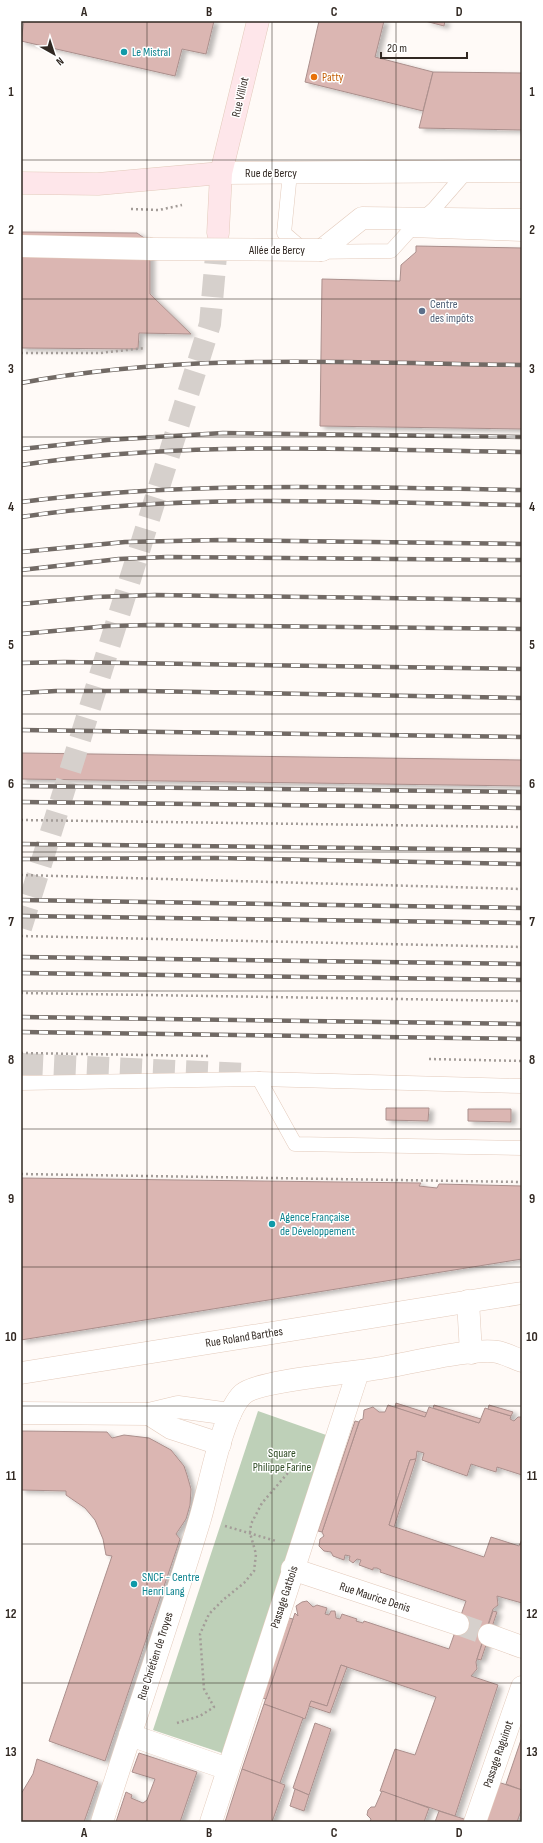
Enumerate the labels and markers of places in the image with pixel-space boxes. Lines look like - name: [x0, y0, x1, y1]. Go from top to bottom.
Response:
- place label: Le Mistral: [132, 45, 170, 60]
- marker: Le Mistral: [119, 47, 129, 57]
- place label: Patty: [322, 70, 344, 85]
- marker: Patty: [309, 72, 319, 82]
- place label: Centre des impôts: [430, 297, 474, 326]
- marker: Centre des impôts: [417, 306, 427, 316]
- place label: Agence Française de Développement: [279, 1210, 355, 1239]
- marker: Agence Française de Développement: [267, 1219, 277, 1229]
- place label: SNCF - Centre Henri Lang: [142, 1570, 200, 1599]
- marker: SNCF - Centre Henri Lang: [129, 1579, 139, 1589]

